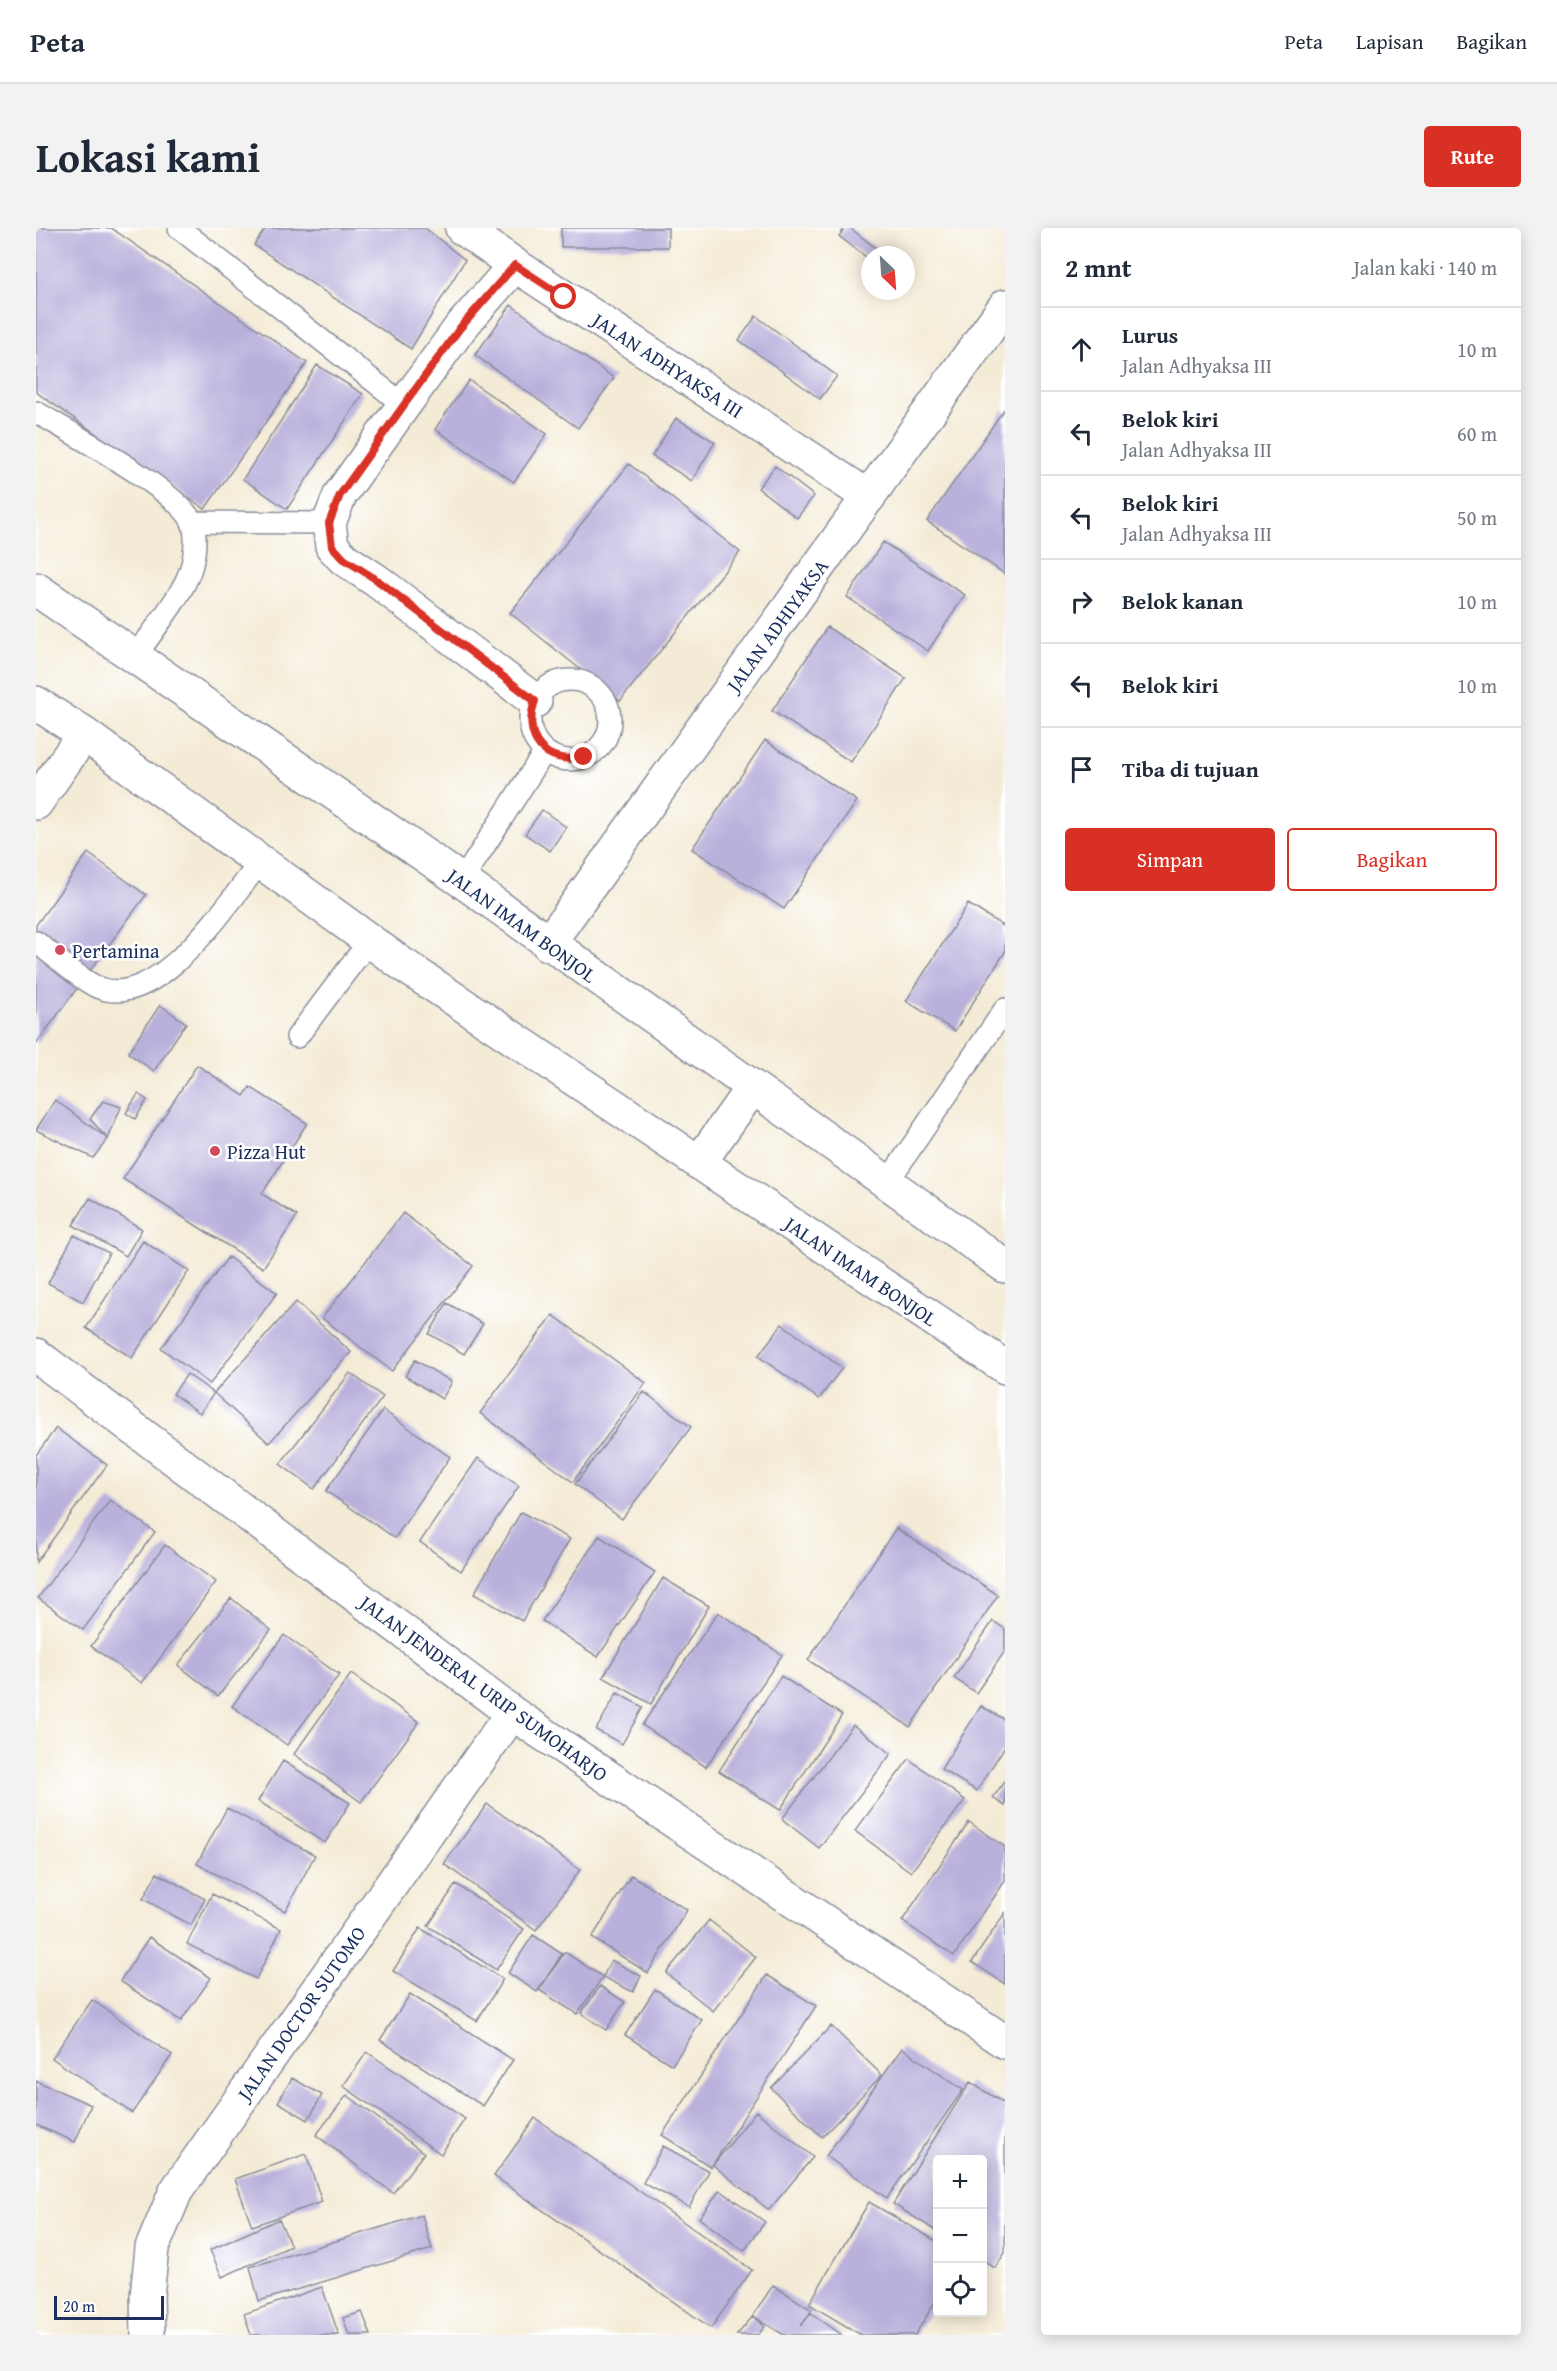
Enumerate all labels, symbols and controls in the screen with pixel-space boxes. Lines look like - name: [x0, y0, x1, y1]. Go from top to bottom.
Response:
- text: Peta: [30, 21, 85, 62]
- text: Peta: [1285, 26, 1323, 57]
- text: Lapisan: [1356, 26, 1423, 57]
- text: Bagikan: [1456, 26, 1527, 57]
- text: Lokasi kami: [36, 126, 260, 187]
- button: Rute: [1424, 126, 1521, 187]
- north arrow: [861, 246, 915, 300]
- text: 2 mnt: [1065, 248, 1132, 287]
- text: Jalan kaki · 140 m: [1353, 253, 1497, 282]
- route start: [550, 283, 576, 309]
- street label: JALAN ADHYAKSA III: [584, 304, 749, 425]
- text: Lurus: [1122, 319, 1178, 351]
- icon: ahead: [1065, 333, 1098, 366]
- text: 10 m: [1457, 335, 1497, 364]
- text: Jalan Adhyaksa III: [1122, 351, 1272, 380]
- text: Belok kiri: [1122, 403, 1219, 435]
- icon: left: [1065, 417, 1098, 450]
- text: 60 m: [1457, 419, 1497, 448]
- text: Jalan Adhyaksa III: [1122, 435, 1272, 464]
- text: Belok kiri: [1122, 487, 1219, 519]
- icon: left: [1065, 501, 1098, 534]
- text: 50 m: [1457, 503, 1497, 532]
- text: Jalan Adhyaksa III: [1122, 519, 1272, 548]
- street label: JALAN ADHIYAKSA: [717, 553, 835, 700]
- icon: right: [1065, 585, 1098, 618]
- text: Belok kanan: [1122, 585, 1243, 617]
- text: 10 m: [1457, 587, 1497, 616]
- icon: left: [1065, 669, 1098, 702]
- text: Belok kiri: [1122, 669, 1219, 701]
- text: 10 m: [1457, 671, 1497, 700]
- route end: [570, 743, 596, 769]
- icon: arrive: [1065, 753, 1098, 786]
- text: Tiba di tujuan: [1122, 753, 1259, 785]
- button: Simpan: [1065, 828, 1275, 891]
- button: Bagikan: [1287, 828, 1497, 891]
- street label: JALAN IMAM BONJOL: [439, 859, 603, 989]
- place label: Pertamina: [72, 936, 160, 965]
- marker: Pertamina: [53, 943, 67, 957]
- place label: Pizza Hut: [227, 1137, 306, 1166]
- marker: Pizza Hut: [208, 1144, 222, 1158]
- street label: JALAN IMAM BONJOL: [777, 1208, 943, 1333]
- street label: JALAN JENDERAL URIP SUMOHARJO: [352, 1586, 614, 1788]
- street label: JALAN DOCTOR SUTOMO: [228, 1920, 372, 2109]
- map controls: [933, 2155, 987, 2317]
- button: +: [933, 2155, 987, 2209]
- button: −: [933, 2209, 987, 2263]
- button: locate: [933, 2263, 987, 2317]
- scale bar: [54, 2293, 164, 2320]
- text: 20 m: [63, 2294, 95, 2318]

